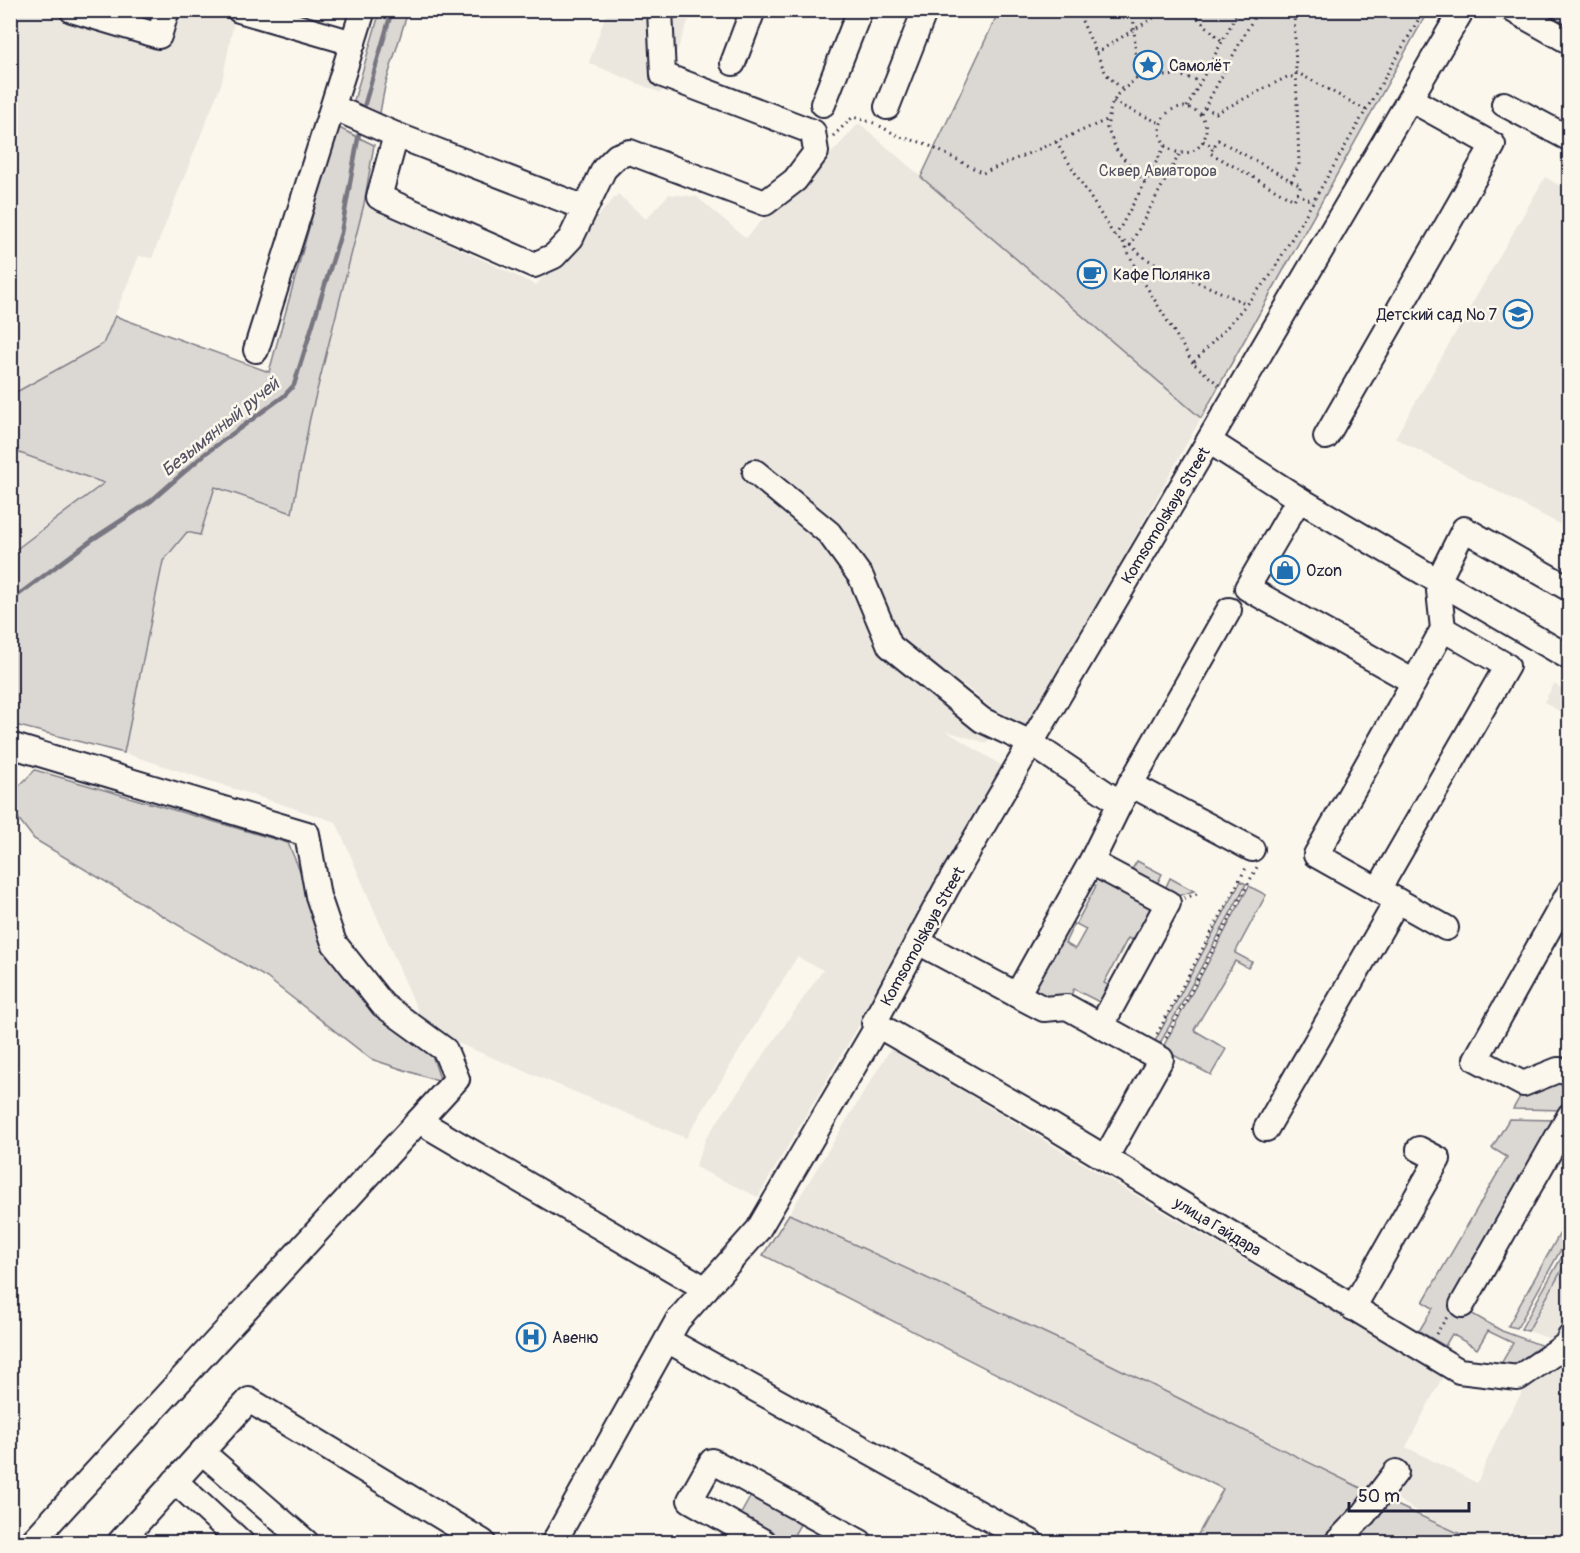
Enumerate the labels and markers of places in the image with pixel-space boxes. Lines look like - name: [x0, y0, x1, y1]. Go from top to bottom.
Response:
- place icon: Самолёт: [1132, 49, 1164, 81]
- place label: Самолёт: [1169, 56, 1231, 76]
- cafe icon: Кафе Полянка: [1076, 258, 1108, 290]
- place label: Кафе Полянка: [1113, 265, 1210, 285]
- school or university icon: Детский сад № 7: [1502, 298, 1534, 330]
- place label: Детский сад № 7: [1376, 305, 1498, 325]
- shop icon: Ozon: [1269, 554, 1301, 586]
- place label: Ozon: [1306, 561, 1342, 581]
- hospital icon: Авеню: [515, 1321, 547, 1353]
- place label: Авеню: [552, 1328, 599, 1348]

